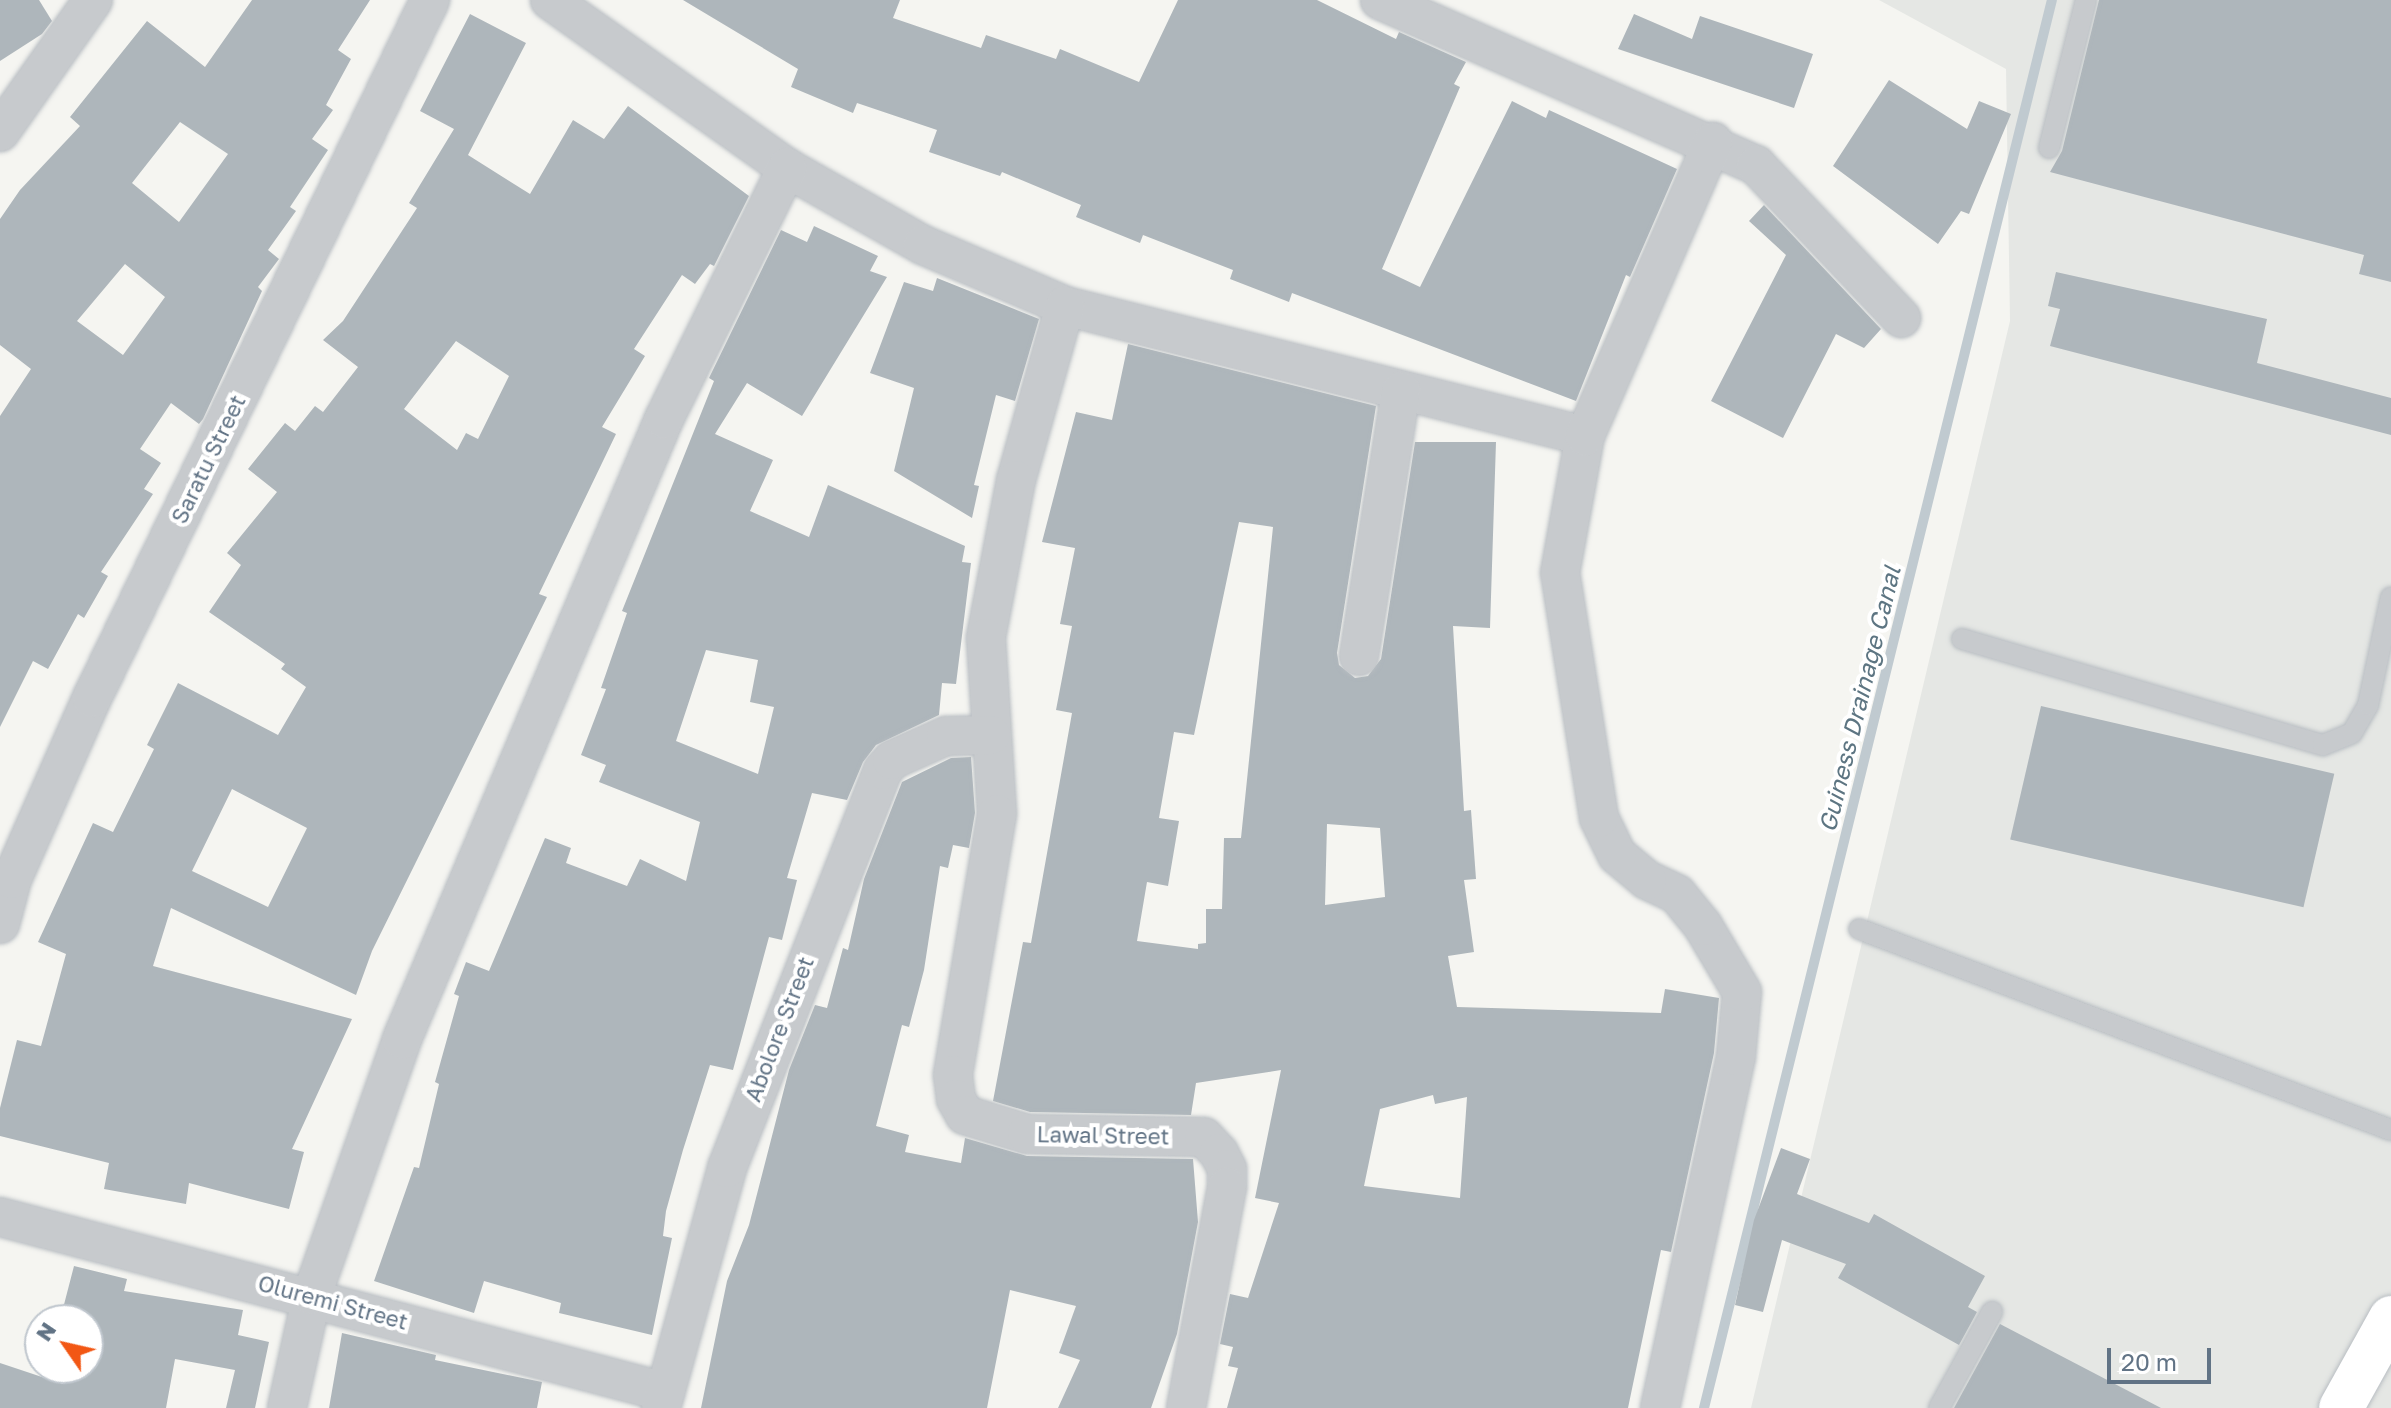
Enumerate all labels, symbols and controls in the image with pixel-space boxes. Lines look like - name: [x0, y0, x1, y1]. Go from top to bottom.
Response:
- street label: Saratu Street: [165, 390, 251, 528]
- water label: Guiness Drainage Canal: [1812, 563, 1906, 835]
- street label: Abolore Street: [739, 953, 819, 1105]
- street label: Lawal Street: [1037, 1121, 1169, 1149]
- street label: Oluremi Street: [255, 1269, 411, 1335]
- north arrow: [24, 1304, 104, 1384]
- text: N: [29, 1317, 61, 1346]
- scale bar: [2111, 1332, 2215, 1382]
- text: 20 m: [2121, 1347, 2177, 1376]

